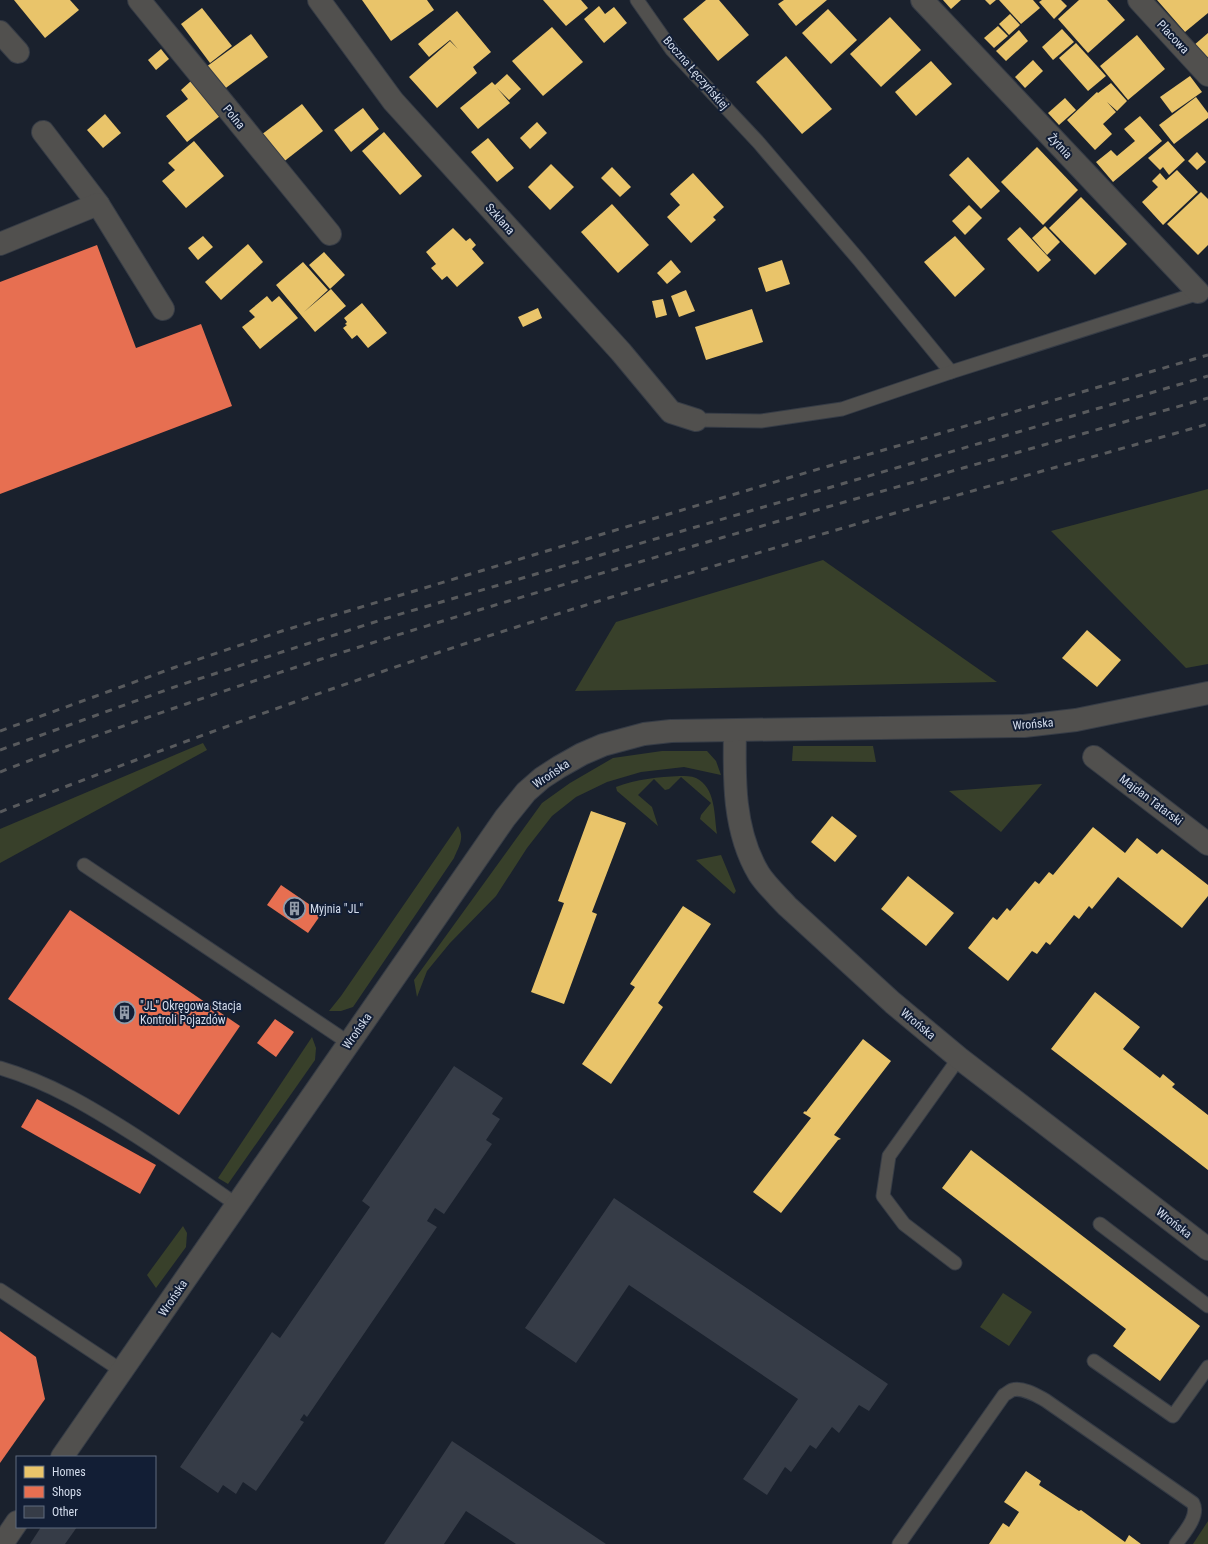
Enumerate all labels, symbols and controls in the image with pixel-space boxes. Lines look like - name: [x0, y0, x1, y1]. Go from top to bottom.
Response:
- street label: Placowa: [1154, 18, 1192, 57]
- street label: Boczna Łęczyńskiej: [660, 33, 732, 113]
- street label: Polna: [220, 102, 248, 132]
- street label: Żytnia: [1045, 130, 1076, 162]
- street label: Szklana: [482, 201, 518, 238]
- street label: Wrońska: [1012, 715, 1054, 733]
- street label: Wrońska: [530, 757, 572, 791]
- street label: Majdan Tatarski: [1117, 772, 1185, 828]
- building icon: Myjnia "JL": [282, 896, 308, 922]
- place label: Myjnia "JL": [310, 902, 363, 916]
- place label: "JL" Okręgowa Stacja Kontroli Pojazdów: [140, 999, 242, 1027]
- building icon: "JL" Okręgowa Stacja Kontroli Pojazdów: [111, 1000, 137, 1026]
- street label: Wrońska: [898, 1005, 938, 1043]
- street label: Wrońska: [339, 1010, 375, 1052]
- street label: Wrońska: [1154, 1205, 1195, 1241]
- street label: Wrońska: [156, 1277, 190, 1319]
- legend: [16, 1456, 156, 1528]
- text: Homes: [52, 1465, 86, 1479]
- text: Shops: [52, 1485, 81, 1499]
- text: Other: [52, 1505, 78, 1519]

